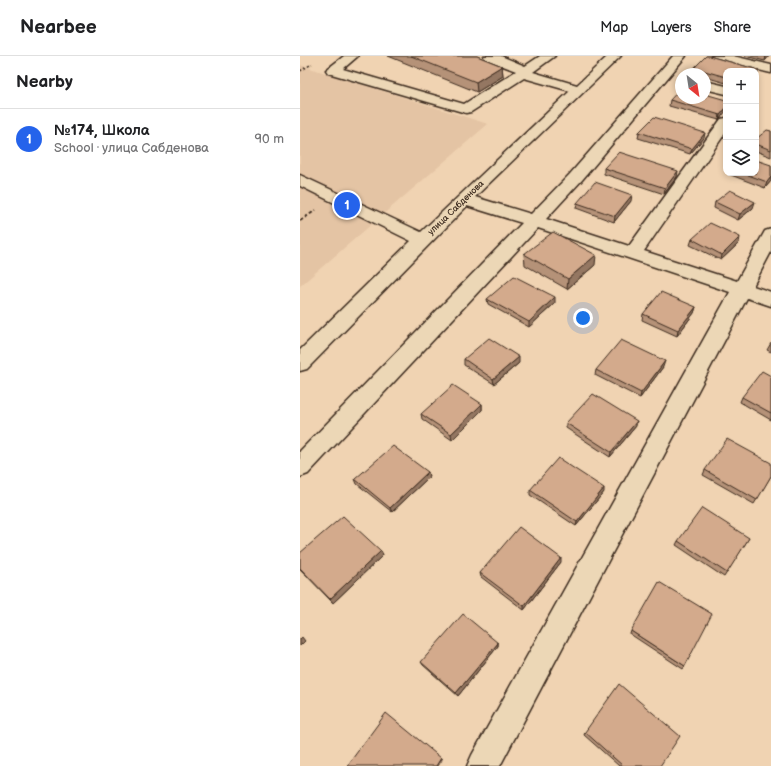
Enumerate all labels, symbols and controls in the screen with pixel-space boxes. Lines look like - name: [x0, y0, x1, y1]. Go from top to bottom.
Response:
- text: Nearbee: [20, 16, 97, 39]
- text: Map: [600, 19, 628, 36]
- text: Layers: [650, 19, 692, 36]
- text: Share: [714, 19, 751, 36]
- north arrow: [675, 68, 711, 104]
- map controls: [723, 68, 759, 176]
- button: +: [723, 68, 759, 104]
- text: Nearby: [16, 72, 73, 92]
- button: −: [723, 104, 759, 140]
- text: №174, Школа: [54, 121, 149, 140]
- text: 1: [26, 131, 32, 147]
- text: 90 m: [255, 131, 284, 147]
- text: School · улица Сабденова: [54, 140, 209, 156]
- button: layers: [723, 140, 759, 176]
- street label: улица Сабденова: [426, 178, 487, 238]
- pin: 1: [334, 190, 360, 220]
- your location: [573, 308, 593, 328]

